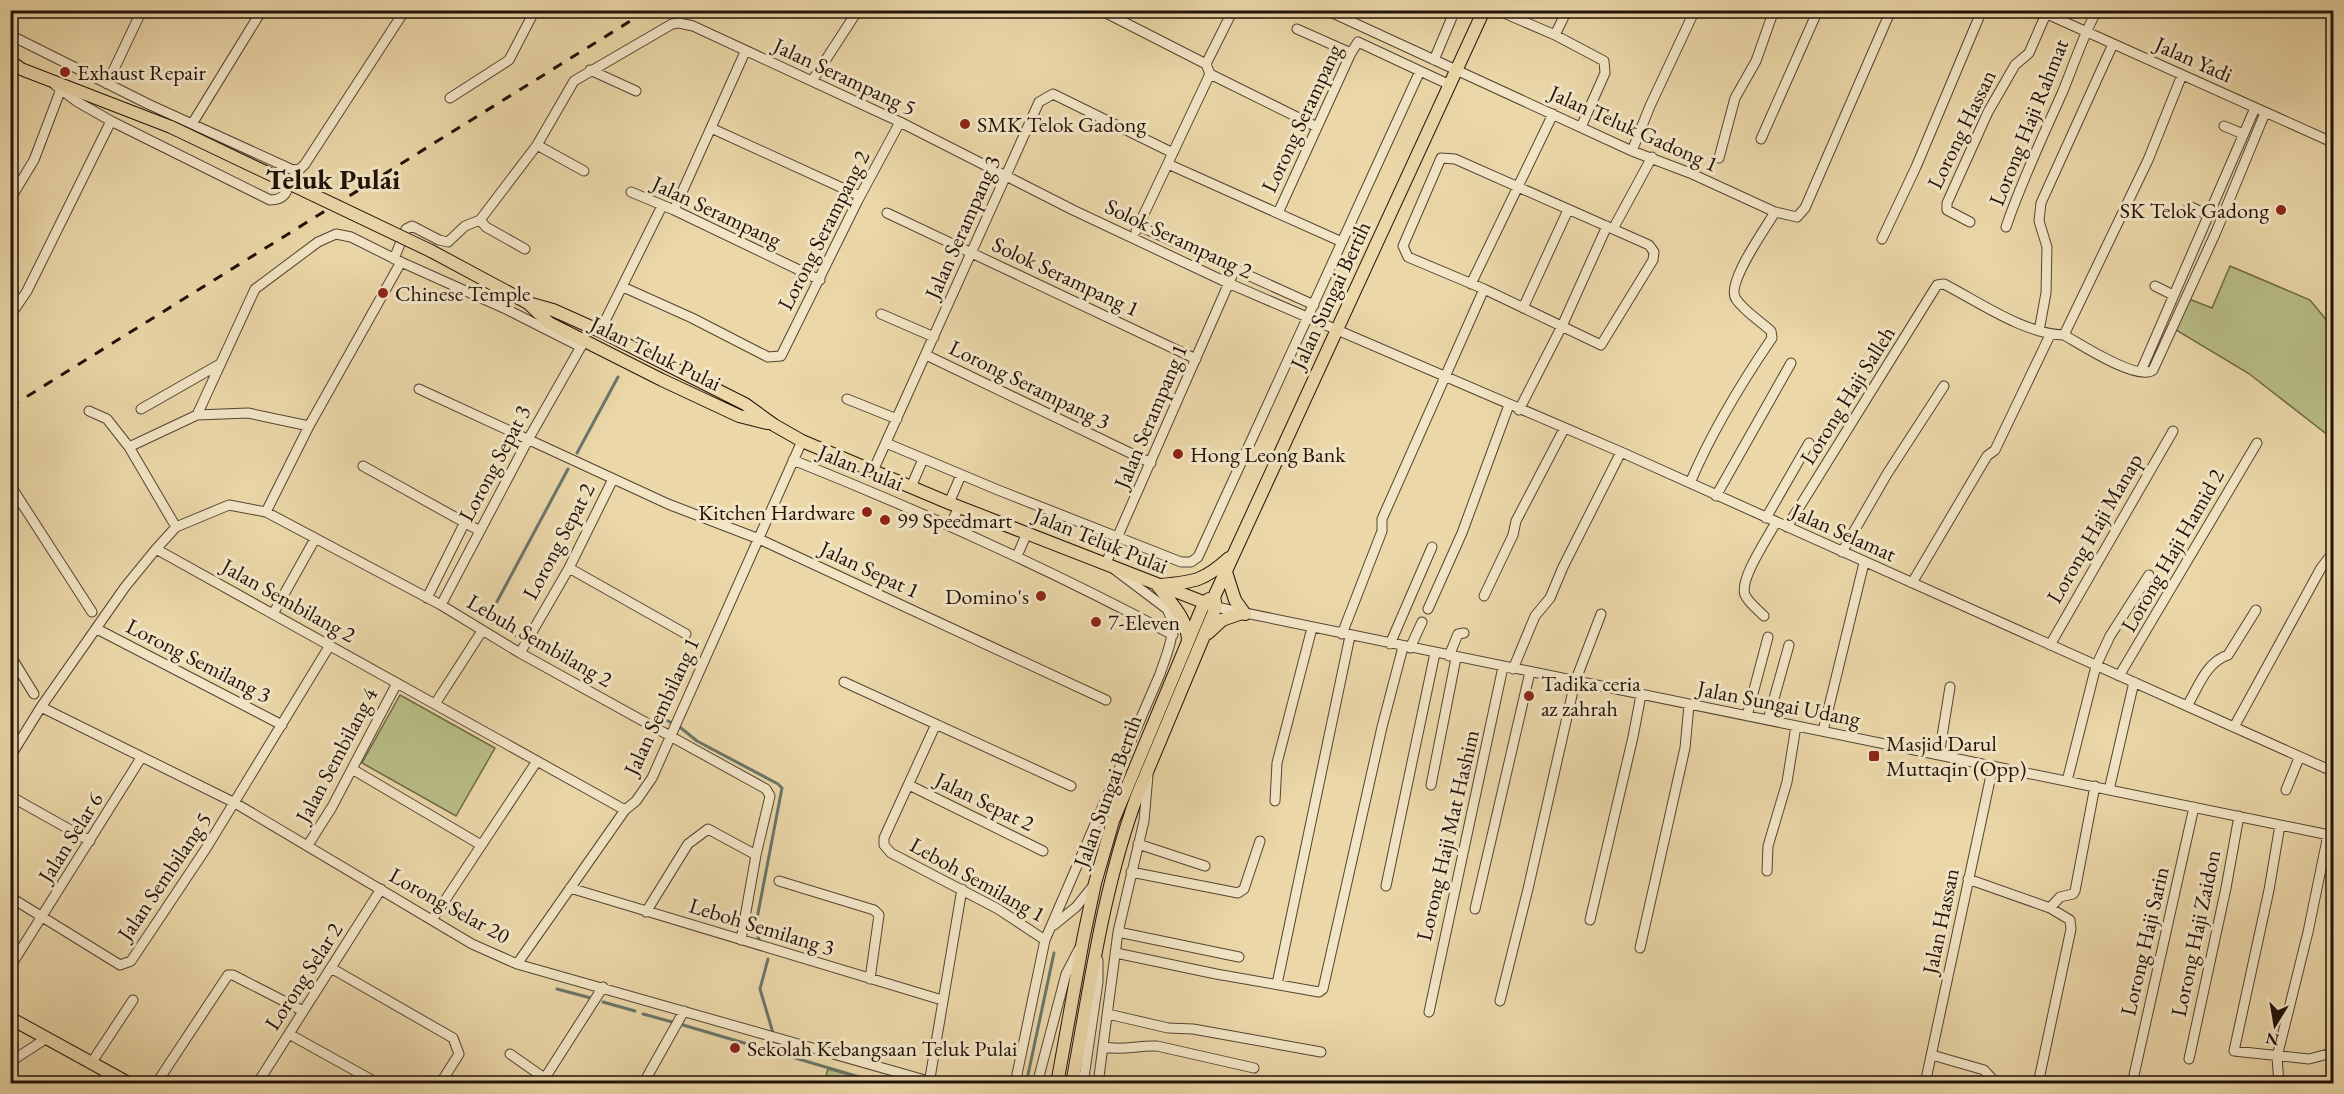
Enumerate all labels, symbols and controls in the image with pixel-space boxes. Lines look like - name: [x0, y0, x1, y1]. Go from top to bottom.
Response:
- street label: Jalan Yadi: [2149, 29, 2237, 89]
- street label: Jalan Serampang 5: [767, 30, 921, 122]
- street label: Lorong Haji Rahmat: [1982, 34, 2075, 210]
- street label: Lorong Serampang: [1254, 39, 1349, 197]
- place label: Exhaust Repair: [77, 58, 206, 87]
- marker: Exhaust Repair: [58, 65, 72, 79]
- street label: Lorong Hassan: [1920, 65, 2003, 193]
- street label: Jalan Teluk Gadong 1: [1543, 77, 1723, 179]
- place label: SMK Telok Gadong: [977, 110, 1146, 139]
- marker: SMK Telok Gadong: [958, 117, 972, 131]
- street label: Lorong Serampang 2: [771, 145, 876, 315]
- street label: Jalan Serampang 3: [917, 151, 1007, 305]
- district label: Teluk Pulai: [266, 161, 400, 197]
- street label: Jalan Serampang: [646, 168, 786, 254]
- street label: Solok Serampang 2: [1100, 192, 1257, 285]
- place label: SK Telok Gadong: [2120, 196, 2269, 225]
- marker: SK Telok Gadong: [2274, 203, 2288, 217]
- street label: Jalan Sungai Bertih: [1283, 216, 1377, 376]
- street label: Solok Serampang 1: [987, 230, 1144, 323]
- place label: Chinese Temple: [395, 279, 531, 308]
- marker: Chinese Temple: [376, 286, 390, 300]
- street label: Jalan Teluk Pulai: [584, 308, 726, 398]
- street label: Lorong Haji Salleh: [1793, 321, 1902, 470]
- street label: Lorong Serampang 3: [945, 333, 1115, 436]
- street label: Jalan Serampang 1: [1106, 340, 1194, 495]
- street label: Lorong Sepat 3: [452, 400, 537, 527]
- street label: Jalan Pulai: [812, 437, 908, 498]
- place label: Hong Leong Bank: [1190, 440, 1346, 469]
- marker: Hong Leong Bank: [1171, 447, 1185, 461]
- street label: Lorong Haji Manap: [2040, 448, 2149, 609]
- street label: Lorong Haji Hamid 2: [2114, 463, 2231, 637]
- street label: Lorong Sepat 2: [516, 478, 601, 605]
- street label: Jalan Selamat: [1785, 496, 1901, 569]
- place label: Kitchen Hardware: [698, 498, 855, 527]
- street label: Jalan Teluk Pulai: [1028, 500, 1172, 581]
- marker: Kitchen Hardware: [860, 505, 874, 519]
- place label: 99 Speedmart: [897, 506, 1012, 535]
- marker: 99 Speedmart: [878, 513, 892, 527]
- street label: Jalan Sepat 1: [813, 533, 924, 605]
- street label: Jalan Sembilang 2: [215, 551, 361, 649]
- place label: Domino's: [945, 582, 1029, 611]
- street label: Lebuh Sembilang 2: [462, 587, 618, 694]
- marker: Domino's: [1034, 589, 1048, 603]
- place label: 7-Eleven: [1108, 608, 1181, 637]
- street label: Lorong Semilang 3: [121, 611, 276, 709]
- marker: 7-Eleven: [1089, 615, 1103, 629]
- street label: Jalan Sembilang 1: [616, 632, 706, 782]
- place label: Tadika ceria az zahrah: [1541, 669, 1641, 723]
- street label: Jalan Sungai Udang: [1693, 673, 1863, 734]
- street label: Jalan Sembilang 4: [288, 682, 384, 830]
- marker: Tadika ceria az zahrah: [1522, 689, 1536, 703]
- street label: Jalan Sungai Bertih: [1066, 711, 1149, 873]
- street label: Lorong Haji Mat Hashim: [1409, 727, 1486, 943]
- place label: Masjid Darul Muttaqin (Opp): [1886, 729, 2026, 783]
- marker: Masjid Darul Muttaqin (Opp): [1867, 749, 1881, 763]
- street label: Jalan Sepat 2: [929, 764, 1040, 838]
- street label: Jalan Selar 6: [30, 786, 110, 890]
- street label: Jalan Sembilang 5: [110, 806, 218, 948]
- street label: Leboh Semilang 1: [905, 830, 1051, 929]
- street label: Lorong Haji Zaidon: [2164, 847, 2227, 1019]
- street label: Lorong Selar 20: [384, 860, 515, 951]
- street label: Lorong Haji Sarin: [2113, 863, 2176, 1018]
- street label: Jalan Hassan: [1915, 865, 1966, 979]
- street label: Leboh Semilang 3: [686, 891, 838, 962]
- street label: Lorong Selar 2: [258, 917, 349, 1036]
- north arrow: [2245, 995, 2305, 1055]
- text: N: [2264, 1028, 2281, 1051]
- place label: Sekolah Kebangsaan Teluk Pulai: [747, 1034, 1017, 1063]
- marker: Sekolah Kebangsaan Teluk Pulai: [728, 1041, 742, 1055]

